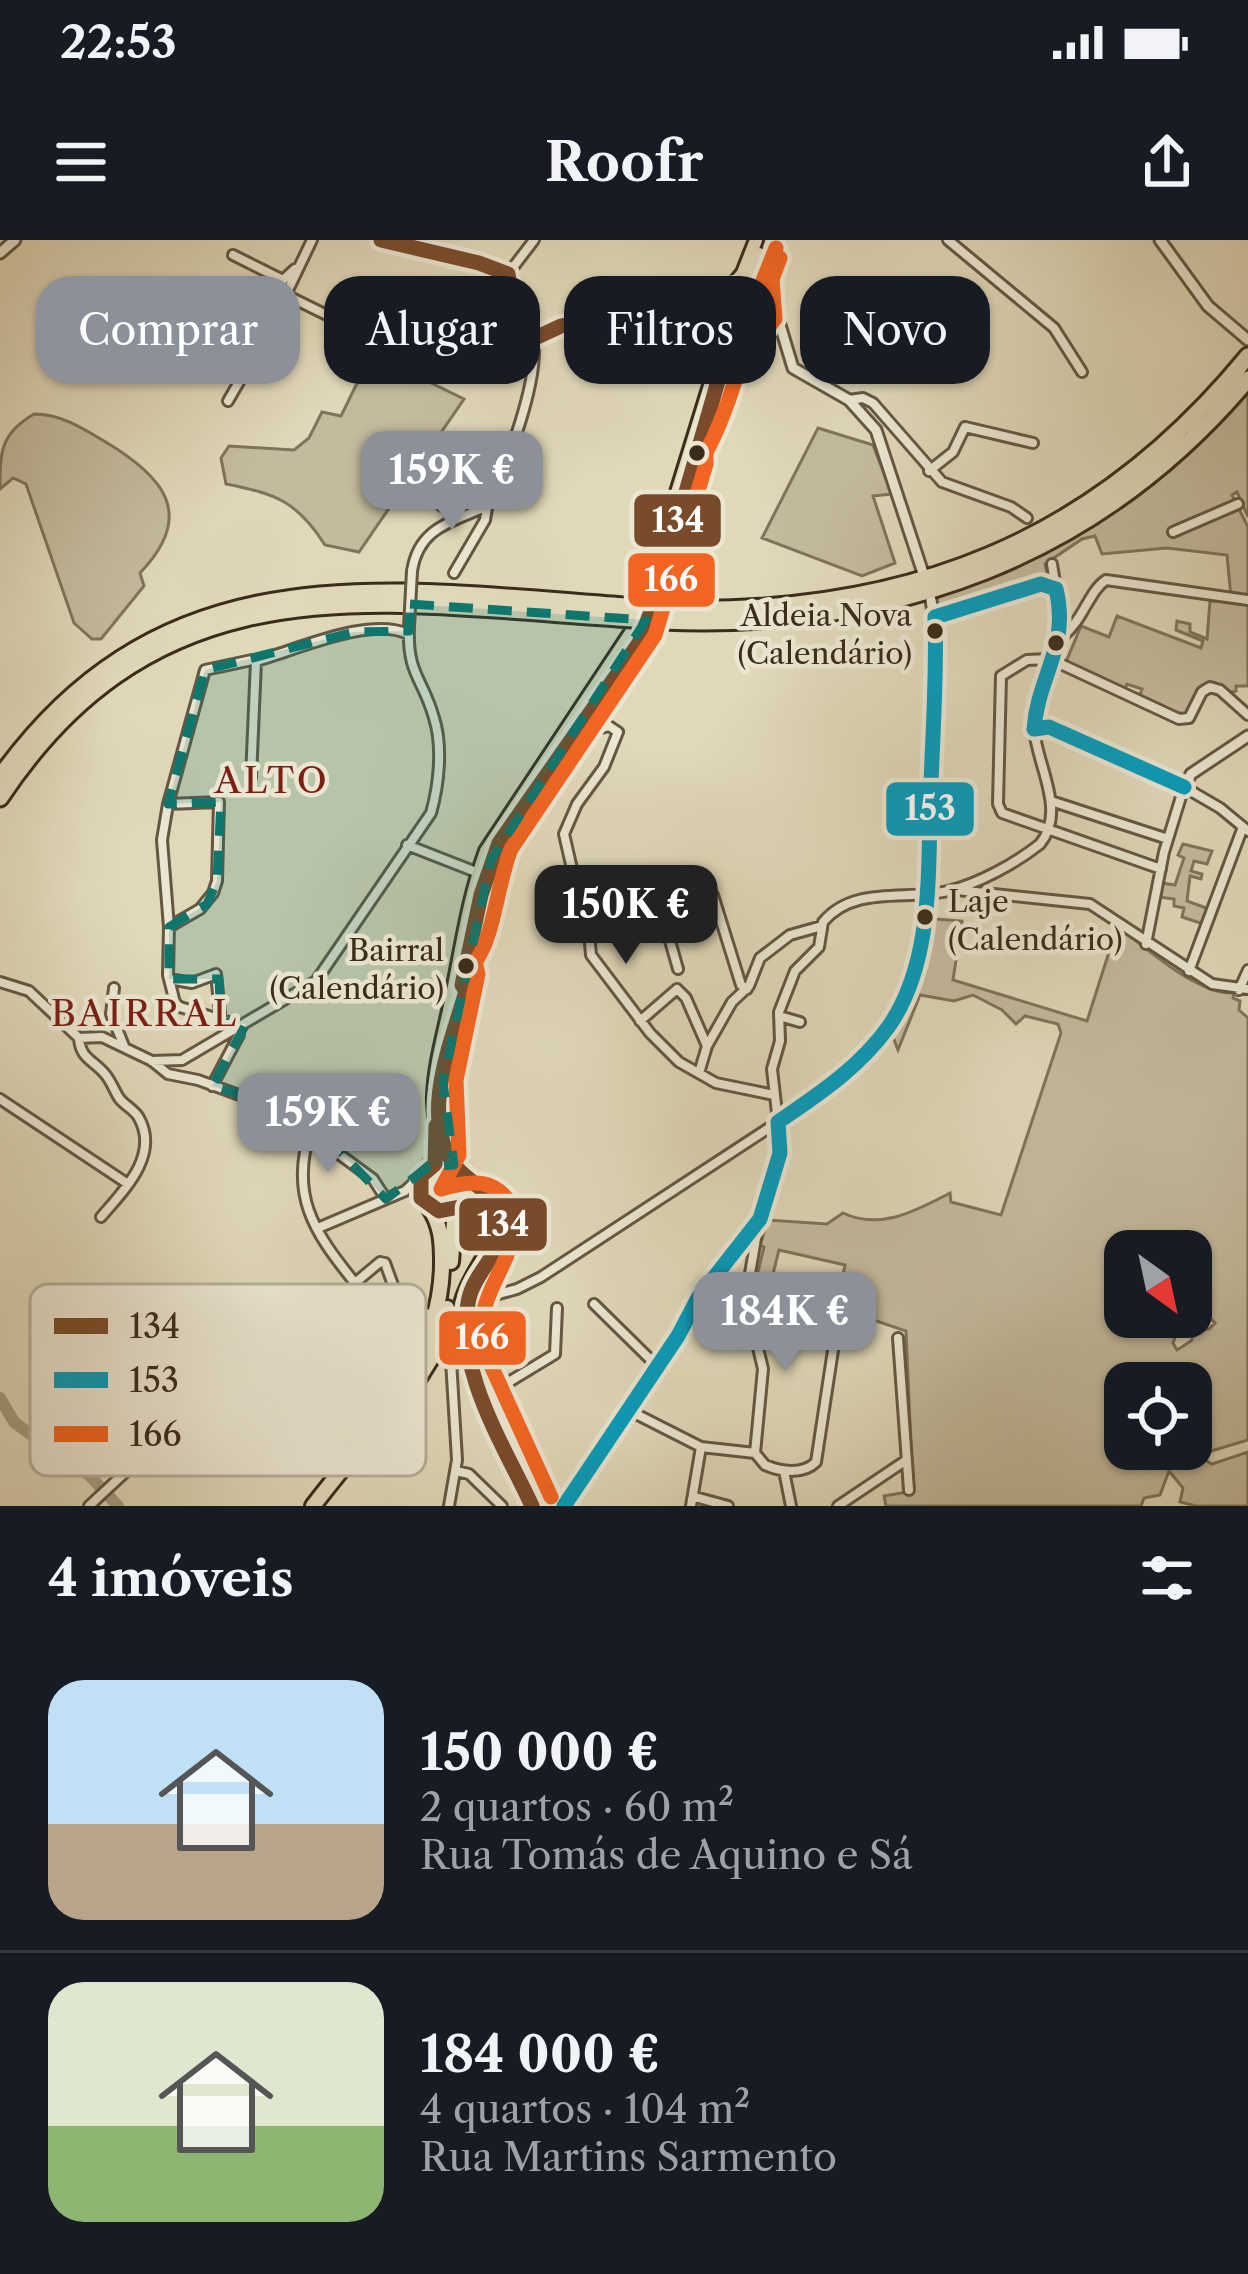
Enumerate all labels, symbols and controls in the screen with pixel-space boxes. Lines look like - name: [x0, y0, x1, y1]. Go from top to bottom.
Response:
- text: 22:53: [60, 14, 177, 70]
- icon: menu: [48, 129, 114, 195]
- text: Roofr: [545, 129, 703, 195]
- icon: share: [1134, 129, 1200, 195]
- chip: Comprar: [36, 276, 300, 384]
- chip: Alugar: [324, 276, 540, 384]
- chip: Filtros: [564, 276, 776, 384]
- chip: Novo: [800, 276, 990, 384]
- pin: 159K €: [354, 431, 550, 533]
- unlabelled marker: [686, 442, 708, 464]
- text: 159K €: [388, 446, 516, 494]
- line badge: 134: [632, 492, 723, 549]
- text: 134: [651, 500, 705, 541]
- line badge: 166: [626, 551, 717, 609]
- text: 166: [644, 559, 698, 600]
- place label: Aldeia Nova (Calendário): [737, 597, 912, 672]
- marker: Aldeia Nova (Calendário): [924, 620, 946, 642]
- unlabelled marker: [1045, 632, 1067, 654]
- district label: ALTO: [213, 758, 330, 802]
- line badge: 153: [884, 780, 976, 838]
- text: 153: [904, 788, 956, 829]
- pin: 150K €: [528, 865, 724, 967]
- text: 150K €: [562, 880, 690, 928]
- place label: Laje (Calendário): [948, 883, 1123, 958]
- marker: Laje (Calendário): [914, 906, 936, 928]
- place label: Bairral (Calendário): [269, 932, 444, 1007]
- marker: Bairral (Calendário): [455, 955, 477, 977]
- district label: BAIRRAL: [51, 991, 239, 1035]
- pin: 159K €: [230, 1073, 426, 1175]
- text: 159K €: [264, 1088, 392, 1136]
- line badge: 134: [457, 1196, 549, 1253]
- text: 134: [476, 1204, 530, 1245]
- north arrow: [1104, 1230, 1212, 1338]
- map controls: [1104, 1230, 1212, 1470]
- pin: 184K €: [687, 1272, 883, 1374]
- legend: [30, 1284, 426, 1476]
- text: 184K €: [720, 1287, 850, 1335]
- text: 134: [129, 1306, 180, 1347]
- line badge: 166: [437, 1309, 528, 1367]
- text: 166: [455, 1317, 509, 1358]
- text: 153: [129, 1360, 179, 1401]
- button: locate: [1104, 1362, 1212, 1470]
- text: 166: [129, 1414, 182, 1455]
- icon: filters: [1134, 1545, 1200, 1611]
- text: 4 imóveis: [48, 1547, 294, 1609]
- text: 150 000 €: [420, 1721, 659, 1783]
- icon: home: [144, 1728, 288, 1872]
- text: 2 quartos · 60 m²: [420, 1783, 734, 1831]
- text: Rua Tomás de Aquino e Sá: [420, 1831, 913, 1879]
- text: 184 000 €: [420, 2023, 660, 2085]
- icon: home: [144, 2030, 288, 2174]
- text: 4 quartos · 104 m²: [420, 2085, 750, 2133]
- text: Rua Martins Sarmento: [420, 2133, 837, 2181]

